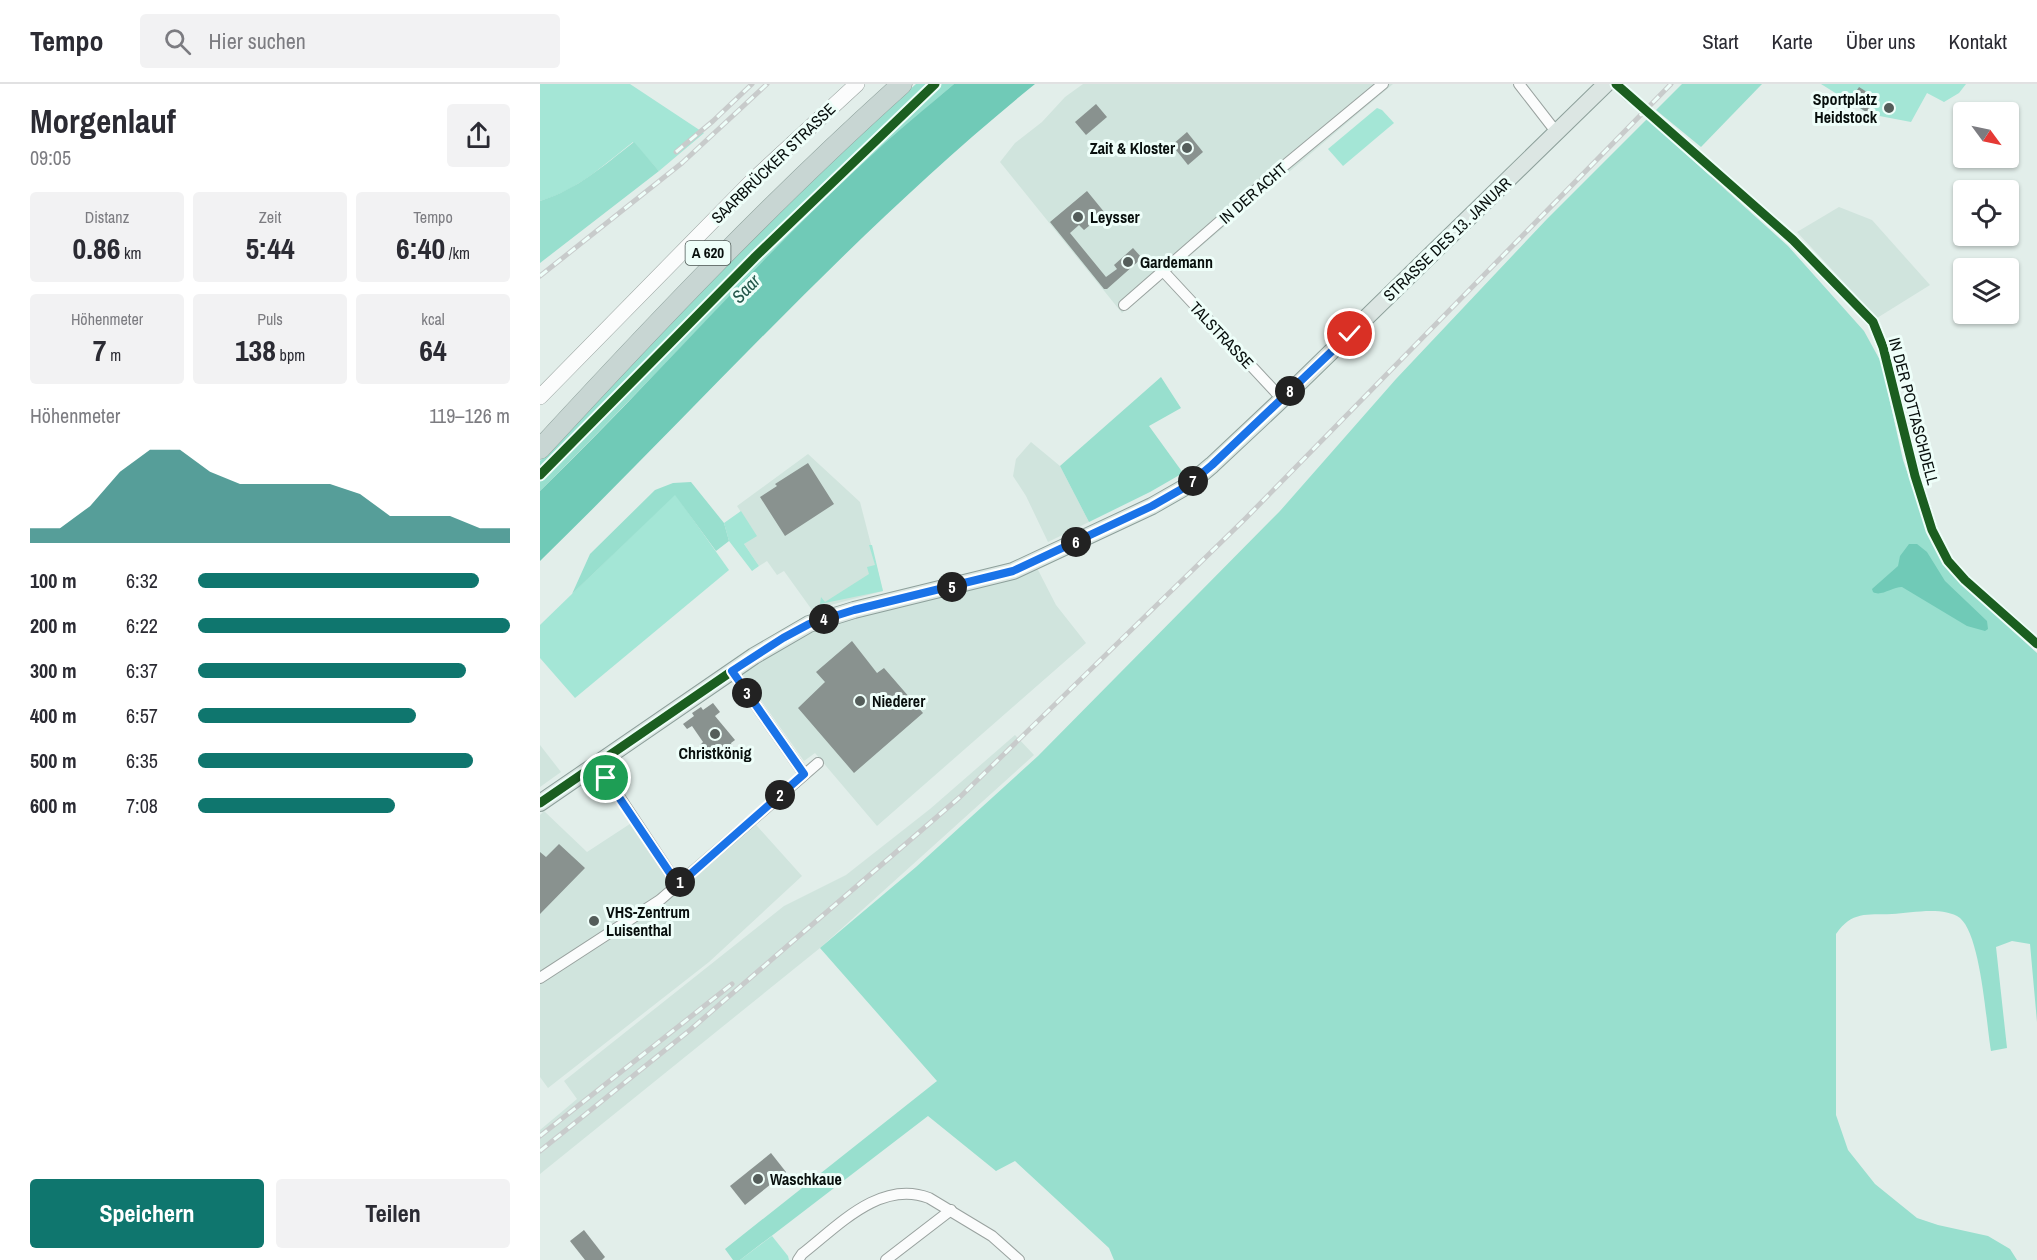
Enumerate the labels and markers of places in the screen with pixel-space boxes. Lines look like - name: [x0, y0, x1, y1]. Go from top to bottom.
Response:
- place label: Sportplatz Heidstock: [1813, 88, 1878, 128]
- marker: Sportplatz Heidstock: [1882, 101, 1896, 115]
- place label: Zait & Kloster: [1090, 137, 1176, 159]
- marker: Zait & Kloster: [1180, 141, 1194, 155]
- place label: Leysser: [1090, 206, 1140, 228]
- marker: Leysser: [1071, 210, 1085, 224]
- place label: Gardemann: [1140, 251, 1213, 273]
- marker: Gardemann: [1121, 255, 1135, 269]
- pin: [1324, 308, 1375, 359]
- pin: 8: [1275, 376, 1305, 406]
- pin: 7: [1178, 466, 1208, 496]
- pin: 6: [1061, 527, 1091, 557]
- pin: 5: [937, 572, 967, 602]
- pin: 4: [809, 604, 839, 634]
- pin: 3: [732, 678, 762, 708]
- place label: Niederer: [872, 690, 926, 712]
- marker: Niederer: [853, 694, 867, 708]
- marker: Christkönig: [708, 727, 722, 741]
- place label: Christkönig: [679, 742, 751, 764]
- pin: [580, 752, 631, 803]
- pin: 2: [765, 780, 795, 810]
- pin: 1: [665, 867, 695, 897]
- place label: VHS-Zentrum Luisenthal: [606, 901, 690, 941]
- marker: VHS-Zentrum Luisenthal: [587, 914, 601, 928]
- place label: Waschkaue: [770, 1168, 842, 1190]
- marker: Waschkaue: [751, 1172, 765, 1186]

